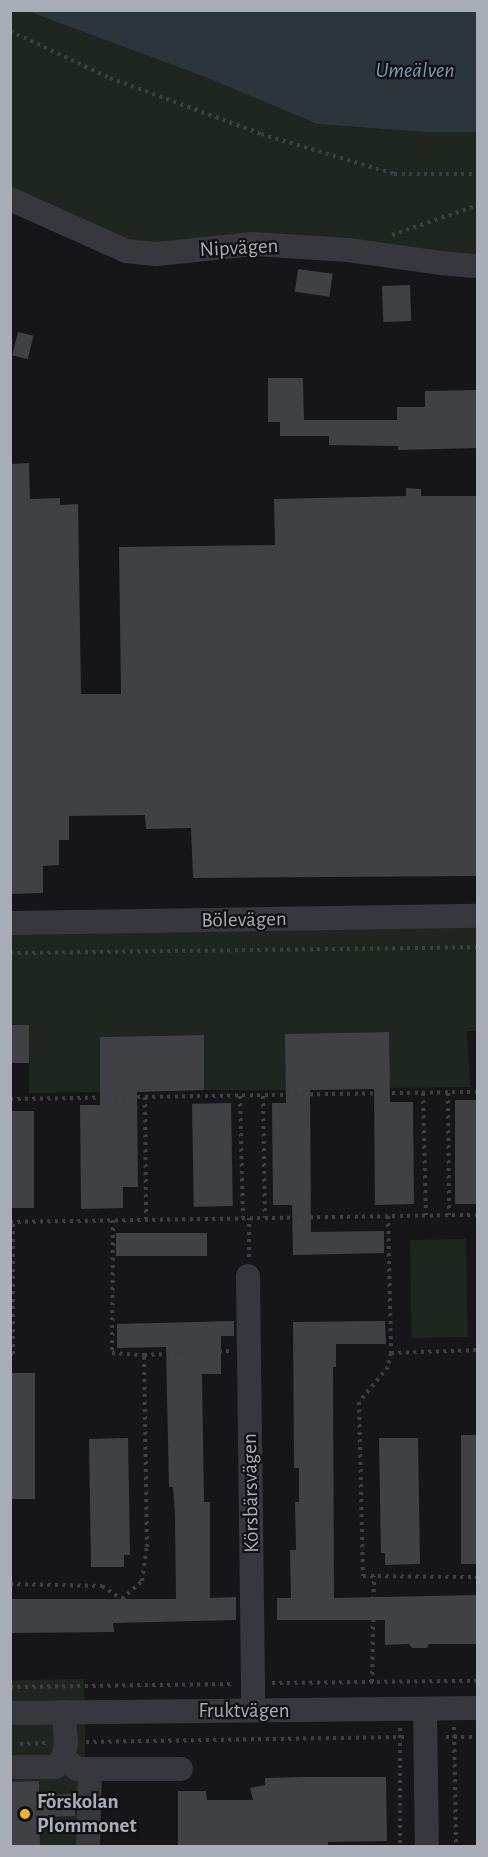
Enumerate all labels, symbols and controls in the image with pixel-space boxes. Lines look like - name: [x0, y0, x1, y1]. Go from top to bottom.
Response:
- water label: Umeälven: [375, 58, 455, 84]
- street label: Nipvägen: [199, 233, 279, 263]
- street label: Bölevägen: [201, 907, 287, 933]
- street label: Körsbärsvägen: [237, 1433, 265, 1553]
- street label: Fruktvägen: [198, 1698, 290, 1724]
- place label: Förskolan Plommonet: [37, 1789, 137, 1839]
- marker: Förskolan Plommonet: [18, 1807, 32, 1821]

